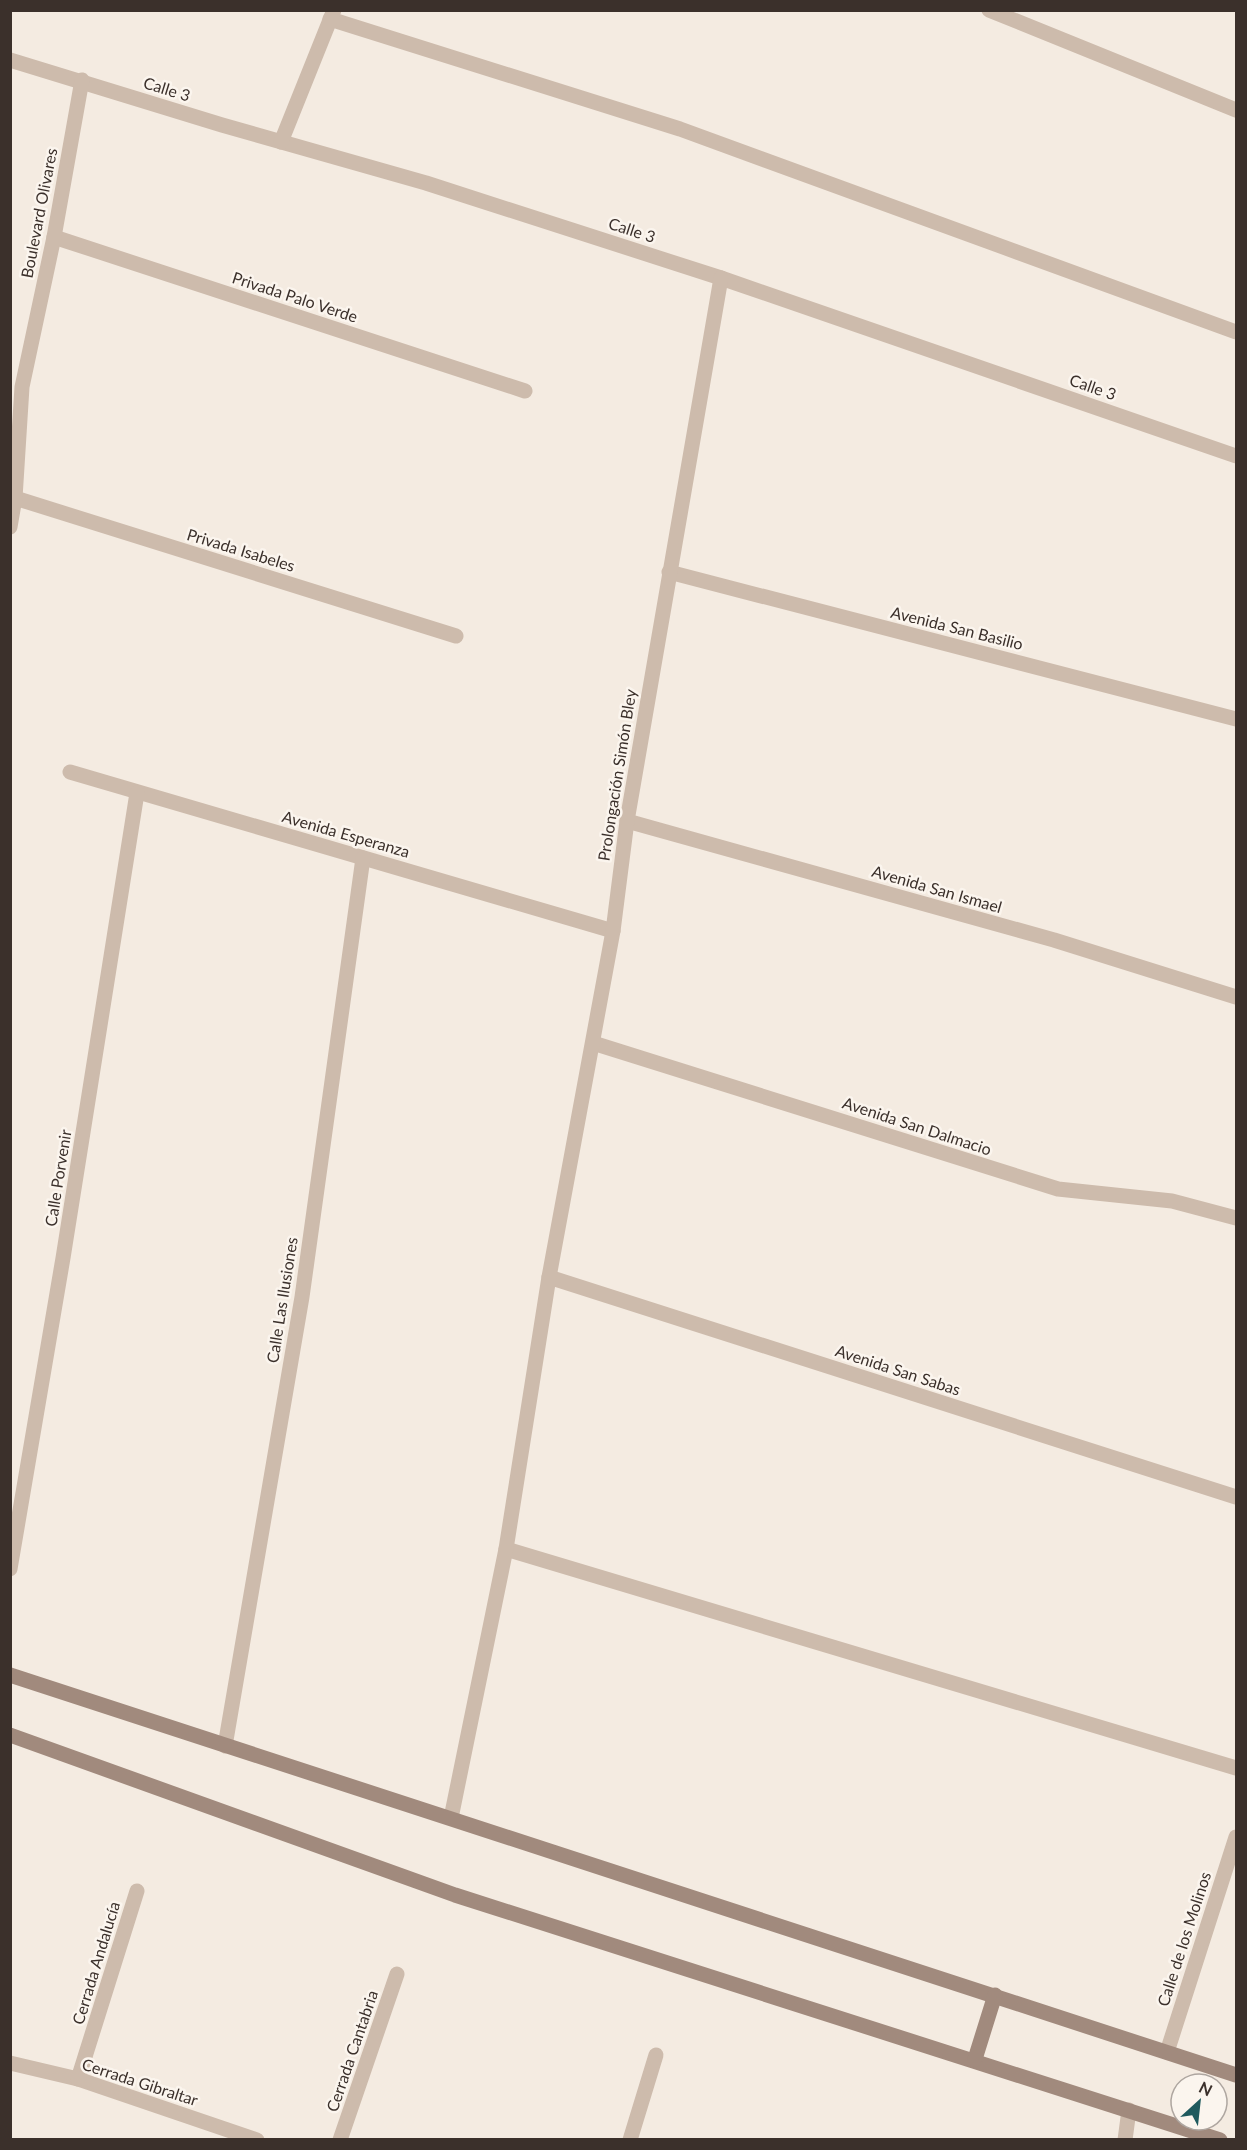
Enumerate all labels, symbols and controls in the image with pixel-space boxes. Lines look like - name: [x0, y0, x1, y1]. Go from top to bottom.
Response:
- street label: Calle 3: [141, 72, 193, 105]
- street label: Boulevard Olivares: [17, 146, 60, 280]
- street label: Calle 3: [606, 213, 658, 246]
- street label: Privada Palo Verde: [230, 267, 360, 326]
- street label: Calle 3: [1067, 370, 1119, 403]
- street label: Privada Isabeles: [185, 524, 297, 575]
- street label: Avenida San Basilio: [889, 602, 1025, 653]
- street label: Prolongación Simón Bley: [594, 687, 640, 862]
- street label: Avenida Esperanza: [280, 806, 412, 861]
- street label: Avenida San Ismael: [870, 861, 1004, 916]
- street label: Avenida San Dalmacio: [840, 1092, 994, 1159]
- street label: Calle Porvenir: [40, 1128, 75, 1228]
- street label: Calle Las Ilusiones: [262, 1236, 301, 1364]
- street label: Avenida San Sabas: [833, 1340, 963, 1399]
- street label: Calle de los Molinos: [1153, 1869, 1214, 2009]
- street label: Cerrada Andalucía: [68, 1899, 123, 2027]
- street label: Cerrada Cantabria: [322, 1988, 381, 2114]
- street label: Cerrada Gibraltar: [80, 2054, 201, 2109]
- north arrow: [1169, 2072, 1229, 2132]
- text: N: [1196, 2077, 1216, 2099]

